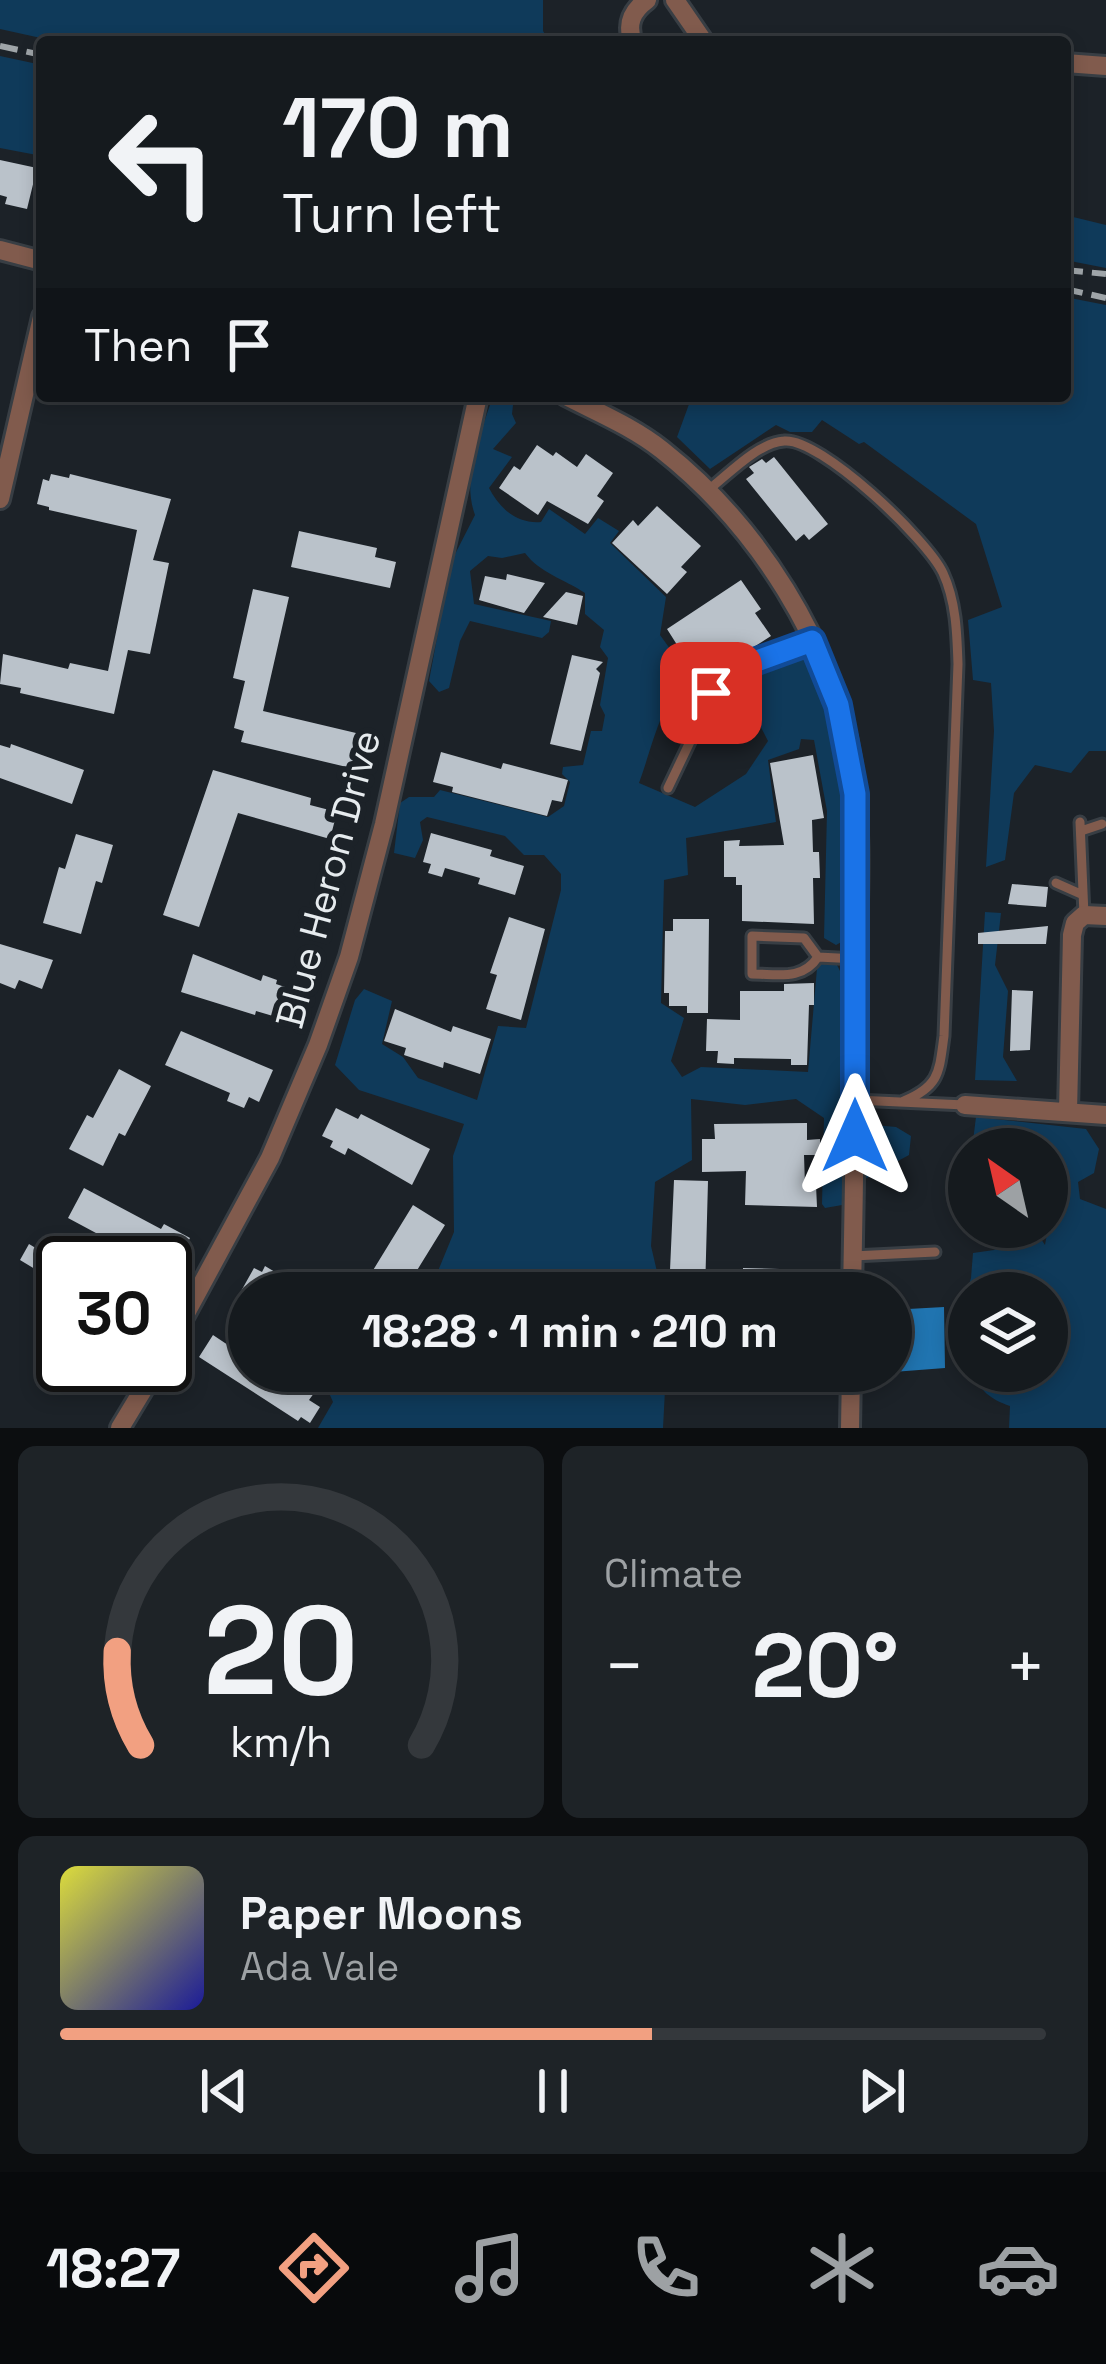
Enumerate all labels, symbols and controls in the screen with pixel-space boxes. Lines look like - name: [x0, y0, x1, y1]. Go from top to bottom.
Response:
- text: 170 m: [282, 74, 514, 182]
- icon: left: [84, 84, 240, 240]
- text: Turn left: [282, 179, 502, 248]
- icon: arrive: [216, 312, 282, 378]
- text: Then: [84, 317, 192, 374]
- pin: [660, 642, 762, 744]
- icon: arrive: [678, 660, 744, 726]
- street label: Blue Heron Drive: [265, 725, 391, 1033]
- position arrow: [792, 1073, 918, 1199]
- north arrow: [948, 1128, 1068, 1248]
- map controls: [948, 1128, 1068, 1392]
- speed limit sign: 30: [36, 1236, 192, 1392]
- button: layers: [948, 1272, 1068, 1392]
- text: 18:28 · 1 min · 210 m: [362, 1303, 778, 1360]
- text: Climate: [604, 1549, 743, 1598]
- text: 20: [203, 1571, 358, 1730]
- text: 20°: [751, 1608, 899, 1723]
- text: −: [604, 1624, 645, 1708]
- text: +: [1005, 1624, 1046, 1708]
- text: km/h: [230, 1715, 332, 1770]
- text: Paper Moons: [240, 1885, 523, 1942]
- text: Ada Vale: [240, 1942, 399, 1991]
- icon: previous: [191, 2058, 257, 2124]
- icon: pause: [520, 2058, 586, 2124]
- icon: next: [849, 2058, 915, 2124]
- icon: directions: [272, 2226, 356, 2310]
- icon: music: [448, 2226, 532, 2310]
- icon: phone: [624, 2226, 708, 2310]
- icon: climate: [800, 2226, 884, 2310]
- icon: car: [976, 2226, 1060, 2310]
- text: 18:27: [46, 2234, 180, 2303]

